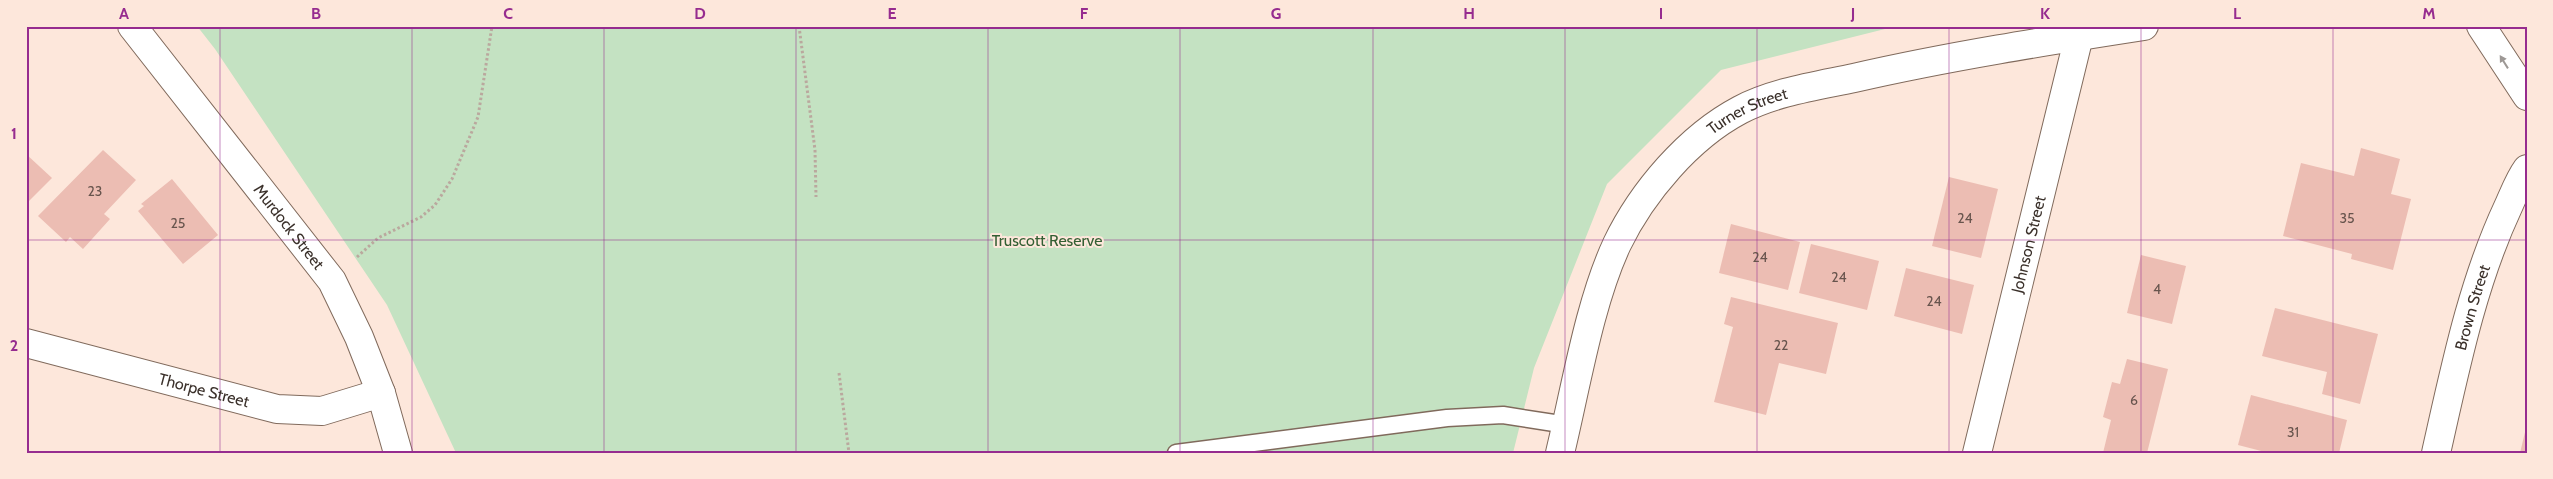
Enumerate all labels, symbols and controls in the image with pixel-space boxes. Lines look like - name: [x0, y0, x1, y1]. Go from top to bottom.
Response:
- text: A: [119, 4, 129, 23]
- text: B: [311, 4, 321, 23]
- text: C: [503, 4, 513, 23]
- text: D: [694, 4, 706, 23]
- text: E: [887, 4, 897, 23]
- text: F: [1080, 4, 1089, 23]
- text: G: [1271, 4, 1281, 23]
- text: H: [1463, 4, 1475, 23]
- text: I: [1659, 4, 1663, 23]
- text: J: [1850, 4, 1855, 23]
- text: K: [2040, 4, 2050, 23]
- text: L: [2233, 4, 2241, 23]
- text: M: [2422, 4, 2436, 23]
- one-way arrow: [2499, 55, 2508, 68]
- street label: Turner Street: [1703, 84, 1790, 138]
- text: 1: [11, 124, 17, 143]
- street label: Murdock Street: [250, 181, 329, 274]
- house number: 23: [88, 182, 102, 200]
- street label: Johnson Street: [2007, 193, 2050, 296]
- house number: 24: [1957, 209, 1973, 227]
- house number: 35: [2339, 209, 2355, 227]
- house number: 25: [171, 214, 185, 232]
- park label: Truscott Reserve: [992, 231, 1102, 250]
- house number: 24: [1752, 248, 1768, 266]
- street label: Brown Street: [2451, 262, 2494, 352]
- house number: 24: [1831, 268, 1847, 286]
- house number: 4: [2153, 280, 2161, 298]
- house number: 24: [1926, 292, 1942, 310]
- text: 2: [10, 336, 18, 355]
- house number: 22: [1774, 336, 1788, 354]
- street label: Thorpe Street: [156, 369, 252, 411]
- house number: 6: [2130, 391, 2138, 409]
- house number: 31: [2287, 423, 2299, 441]

